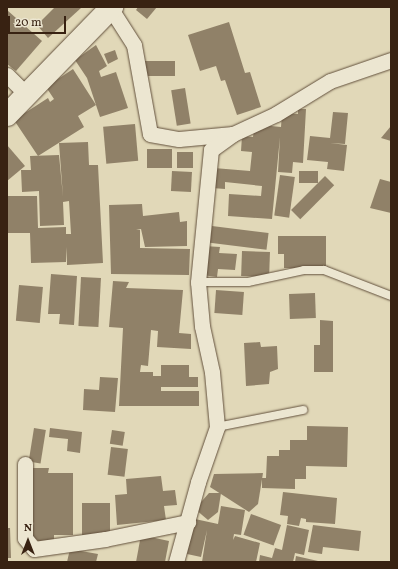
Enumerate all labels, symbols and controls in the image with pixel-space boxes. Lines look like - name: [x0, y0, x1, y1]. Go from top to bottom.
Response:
- scale bar: [10, 8, 68, 34]
- text: 20 m: [15, 15, 42, 31]
- north arrow: [8, 521, 48, 561]
- text: N: [24, 521, 32, 536]

